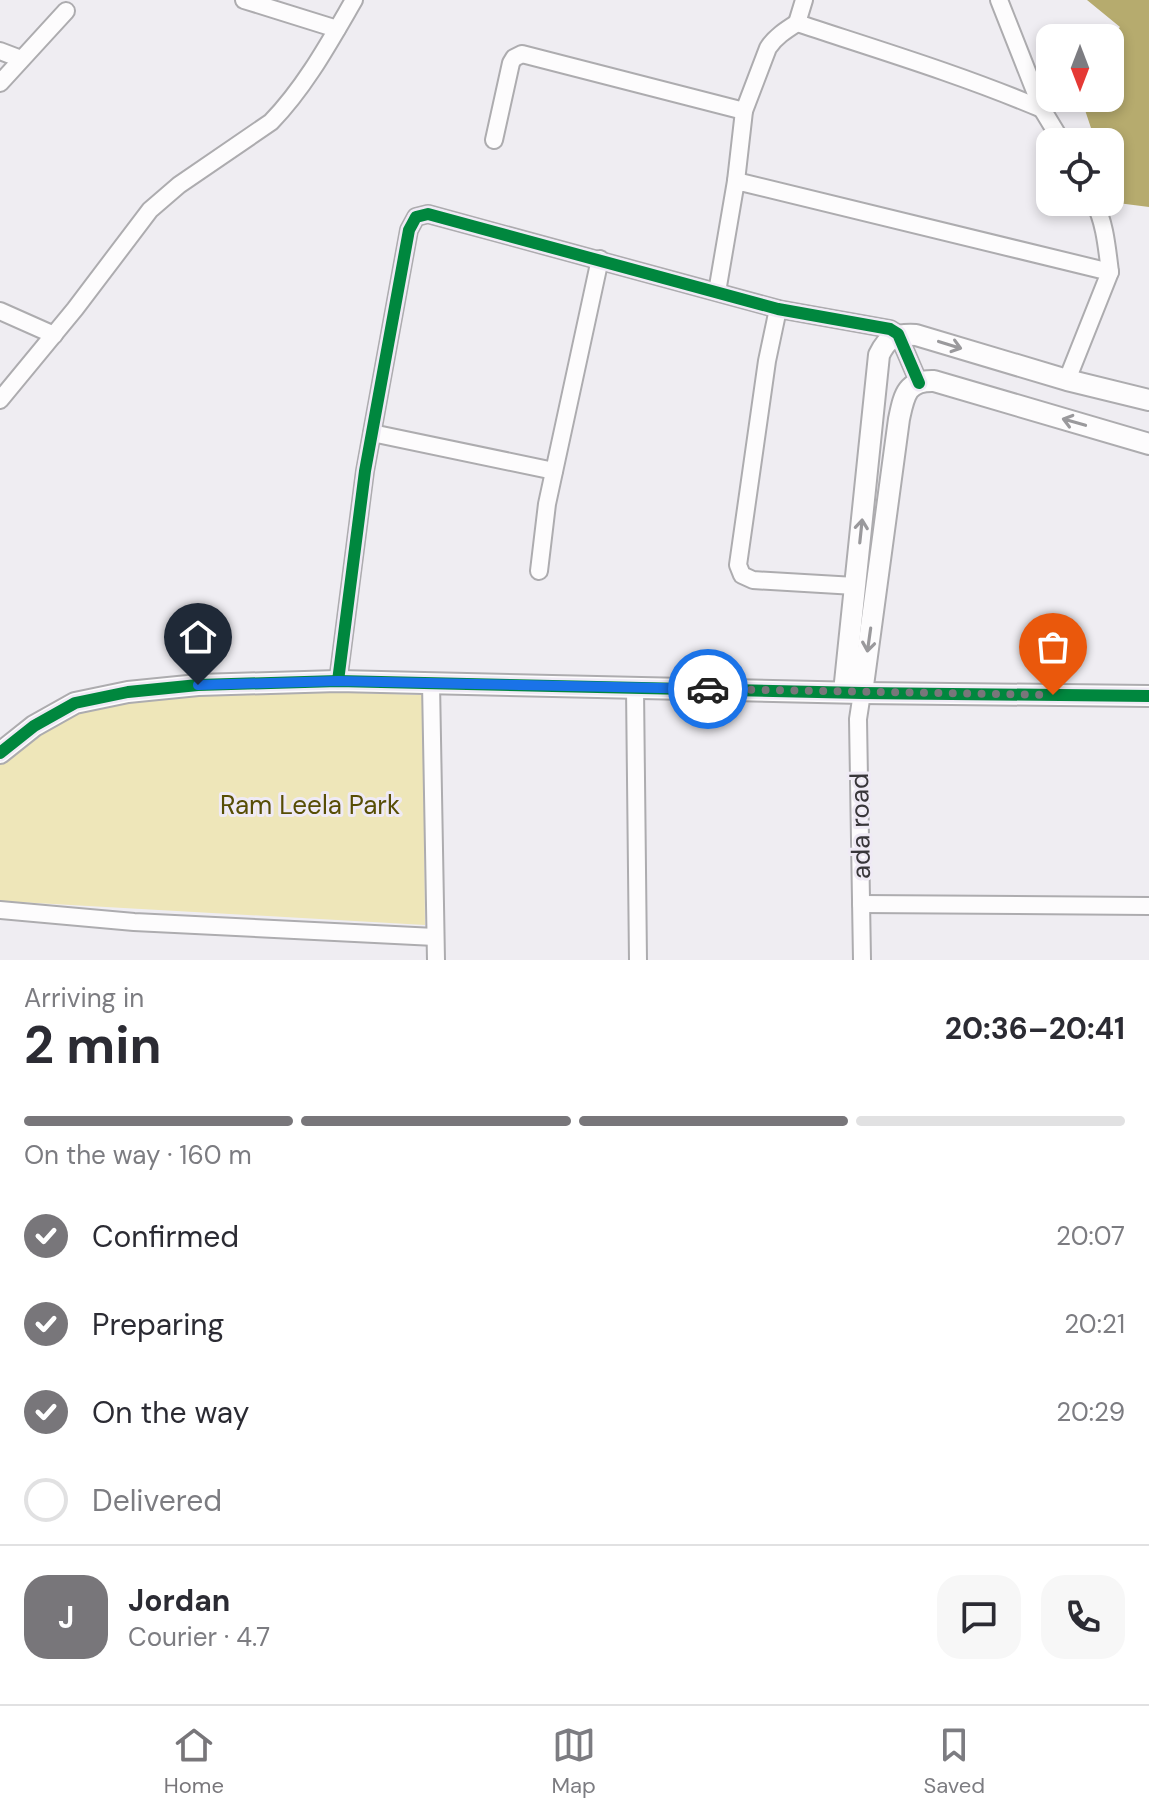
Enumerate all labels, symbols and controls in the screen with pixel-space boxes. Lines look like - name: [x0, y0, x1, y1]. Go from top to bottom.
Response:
- north arrow: [1036, 24, 1124, 112]
- map controls: [1036, 24, 1124, 216]
- button: locate: [1036, 128, 1124, 216]
- one-way arrow: [937, 338, 963, 353]
- one-way arrow: [1062, 414, 1088, 429]
- one-way arrow: [853, 518, 868, 545]
- pin: [164, 603, 232, 685]
- pin: [1019, 613, 1087, 695]
- icon: home: [176, 615, 220, 659]
- icon: bag: [1031, 625, 1075, 669]
- one-way arrow: [861, 627, 876, 652]
- courier: [668, 649, 748, 729]
- icon: car: [686, 667, 730, 711]
- street label: ada road: [842, 772, 878, 880]
- park label: Ram Leela Park: [220, 788, 400, 822]
- text: Arriving in: [24, 981, 144, 1015]
- text: 20:36–20:41: [945, 1009, 1125, 1048]
- text: 2 min: [24, 1011, 162, 1079]
- text: On the way · 160 m: [24, 1138, 252, 1172]
- icon: check: [24, 1214, 68, 1258]
- text: Confirmed: [92, 1217, 239, 1256]
- text: 20:07: [1056, 1219, 1125, 1253]
- icon: check: [24, 1302, 68, 1346]
- text: Preparing: [92, 1305, 224, 1344]
- text: 20:21: [1064, 1307, 1125, 1341]
- icon: check: [24, 1390, 68, 1434]
- text: On the way: [92, 1393, 249, 1432]
- text: 20:29: [1056, 1395, 1125, 1429]
- text: Delivered: [92, 1481, 222, 1520]
- button: chat: [937, 1575, 1021, 1659]
- button: phone: [1041, 1575, 1125, 1659]
- text: Jordan: [128, 1581, 230, 1620]
- text: J: [58, 1598, 74, 1637]
- text: Courier · 4.7: [128, 1620, 270, 1654]
- tab: Home: [164, 1723, 224, 1800]
- tab: Map: [552, 1723, 596, 1800]
- tab: Saved: [923, 1723, 985, 1800]

